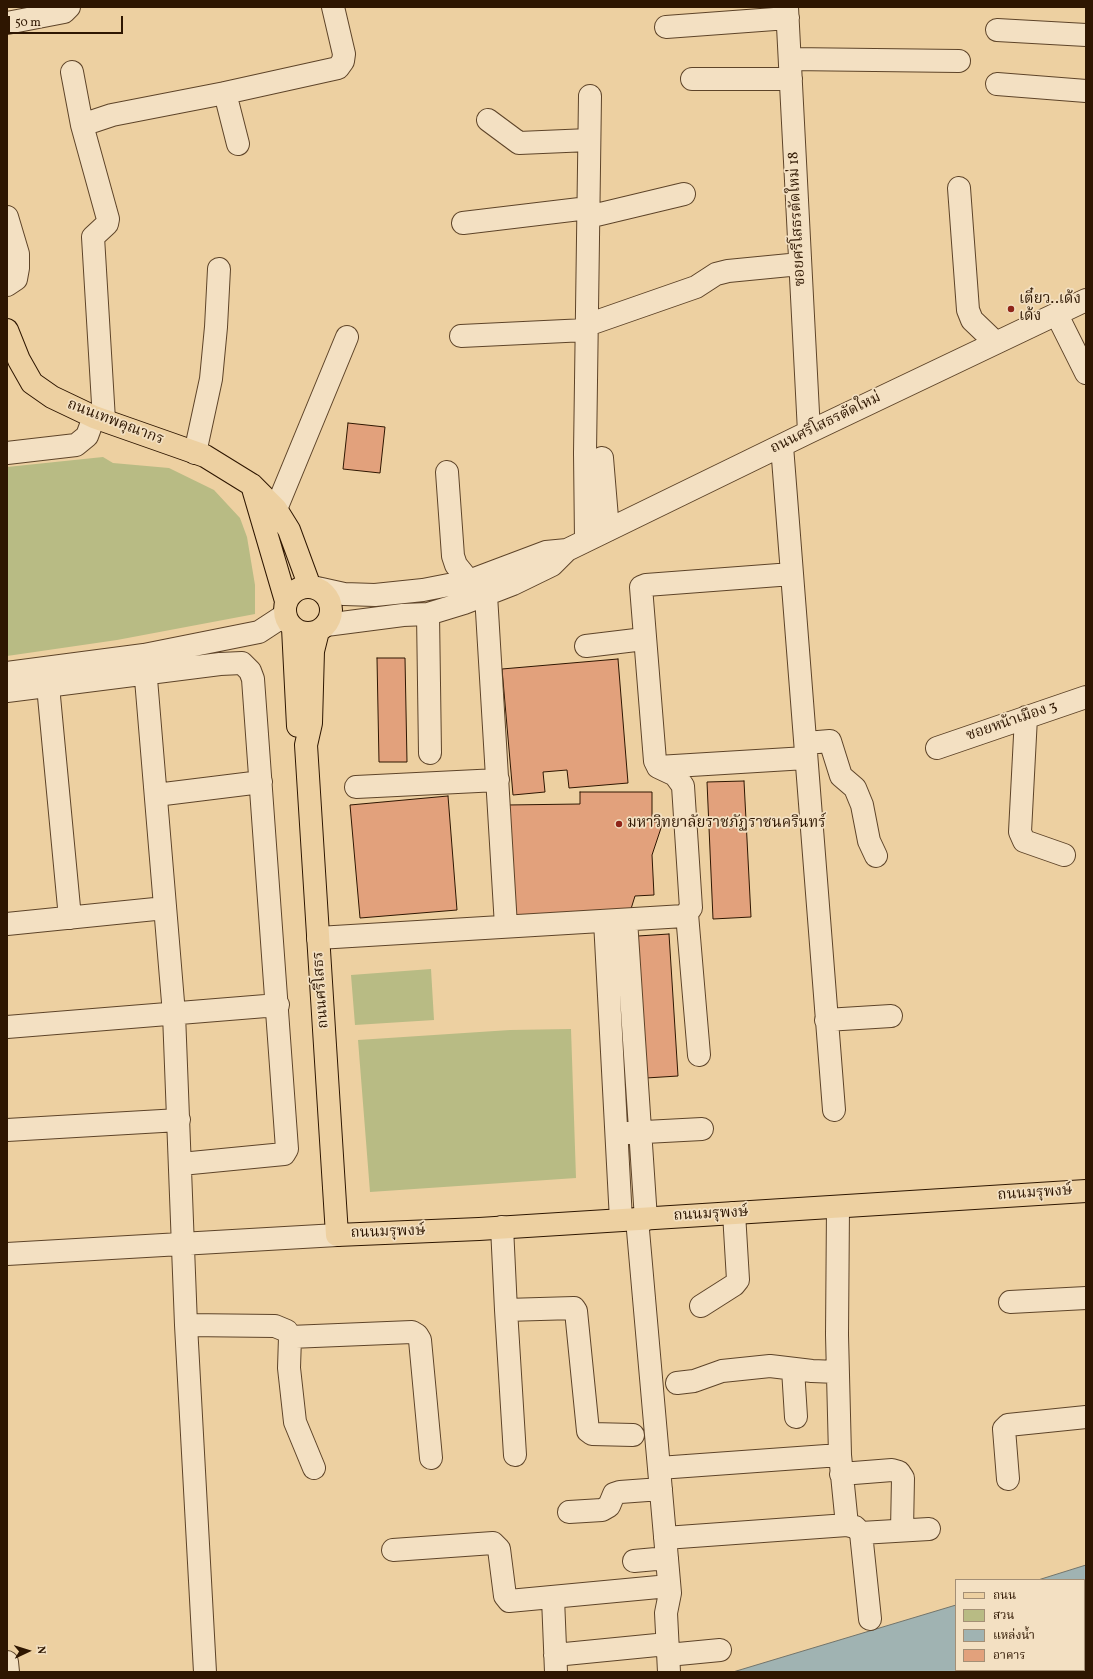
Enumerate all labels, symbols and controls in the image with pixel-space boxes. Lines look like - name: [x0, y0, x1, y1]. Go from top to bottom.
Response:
- scale bar: [10, 8, 125, 34]
- text: 50 m: [15, 15, 41, 31]
- street label: ซอยศรีโสธรตัดใหม่ 18: [785, 151, 811, 287]
- place label: เตี๋ยว..เด้ง เด้ง: [1019, 291, 1081, 326]
- marker: เตี๋ยว..เด้ง เด้ง: [1006, 304, 1016, 314]
- street label: ถนนศรีโสธรตัดใหม่: [768, 389, 884, 459]
- street label: ถนนเทพคุณากร: [64, 396, 166, 450]
- street label: ซอยหน้าเมือง 3: [964, 698, 1060, 746]
- place label: มหาวิทยาลัยราชภัฏราชนครินทร์: [627, 815, 826, 833]
- marker: มหาวิทยาลัยราชภัฏราชนครินทร์: [614, 819, 624, 829]
- street label: ถนนศรีโสธร: [310, 951, 334, 1029]
- street label: ถนนมรุพงษ์: [997, 1182, 1073, 1206]
- street label: ถนนมรุพงษ์: [673, 1204, 749, 1226]
- street label: ถนนมรุพงษ์: [350, 1223, 426, 1243]
- legend: [955, 1579, 1085, 1671]
- text: ถนน: [993, 1588, 1016, 1604]
- text: สวน: [993, 1608, 1014, 1624]
- text: แหล่งน้ำ: [993, 1628, 1035, 1644]
- north arrow: [8, 1631, 48, 1671]
- text: N: [33, 1646, 48, 1655]
- text: อาคาร: [993, 1648, 1025, 1664]

